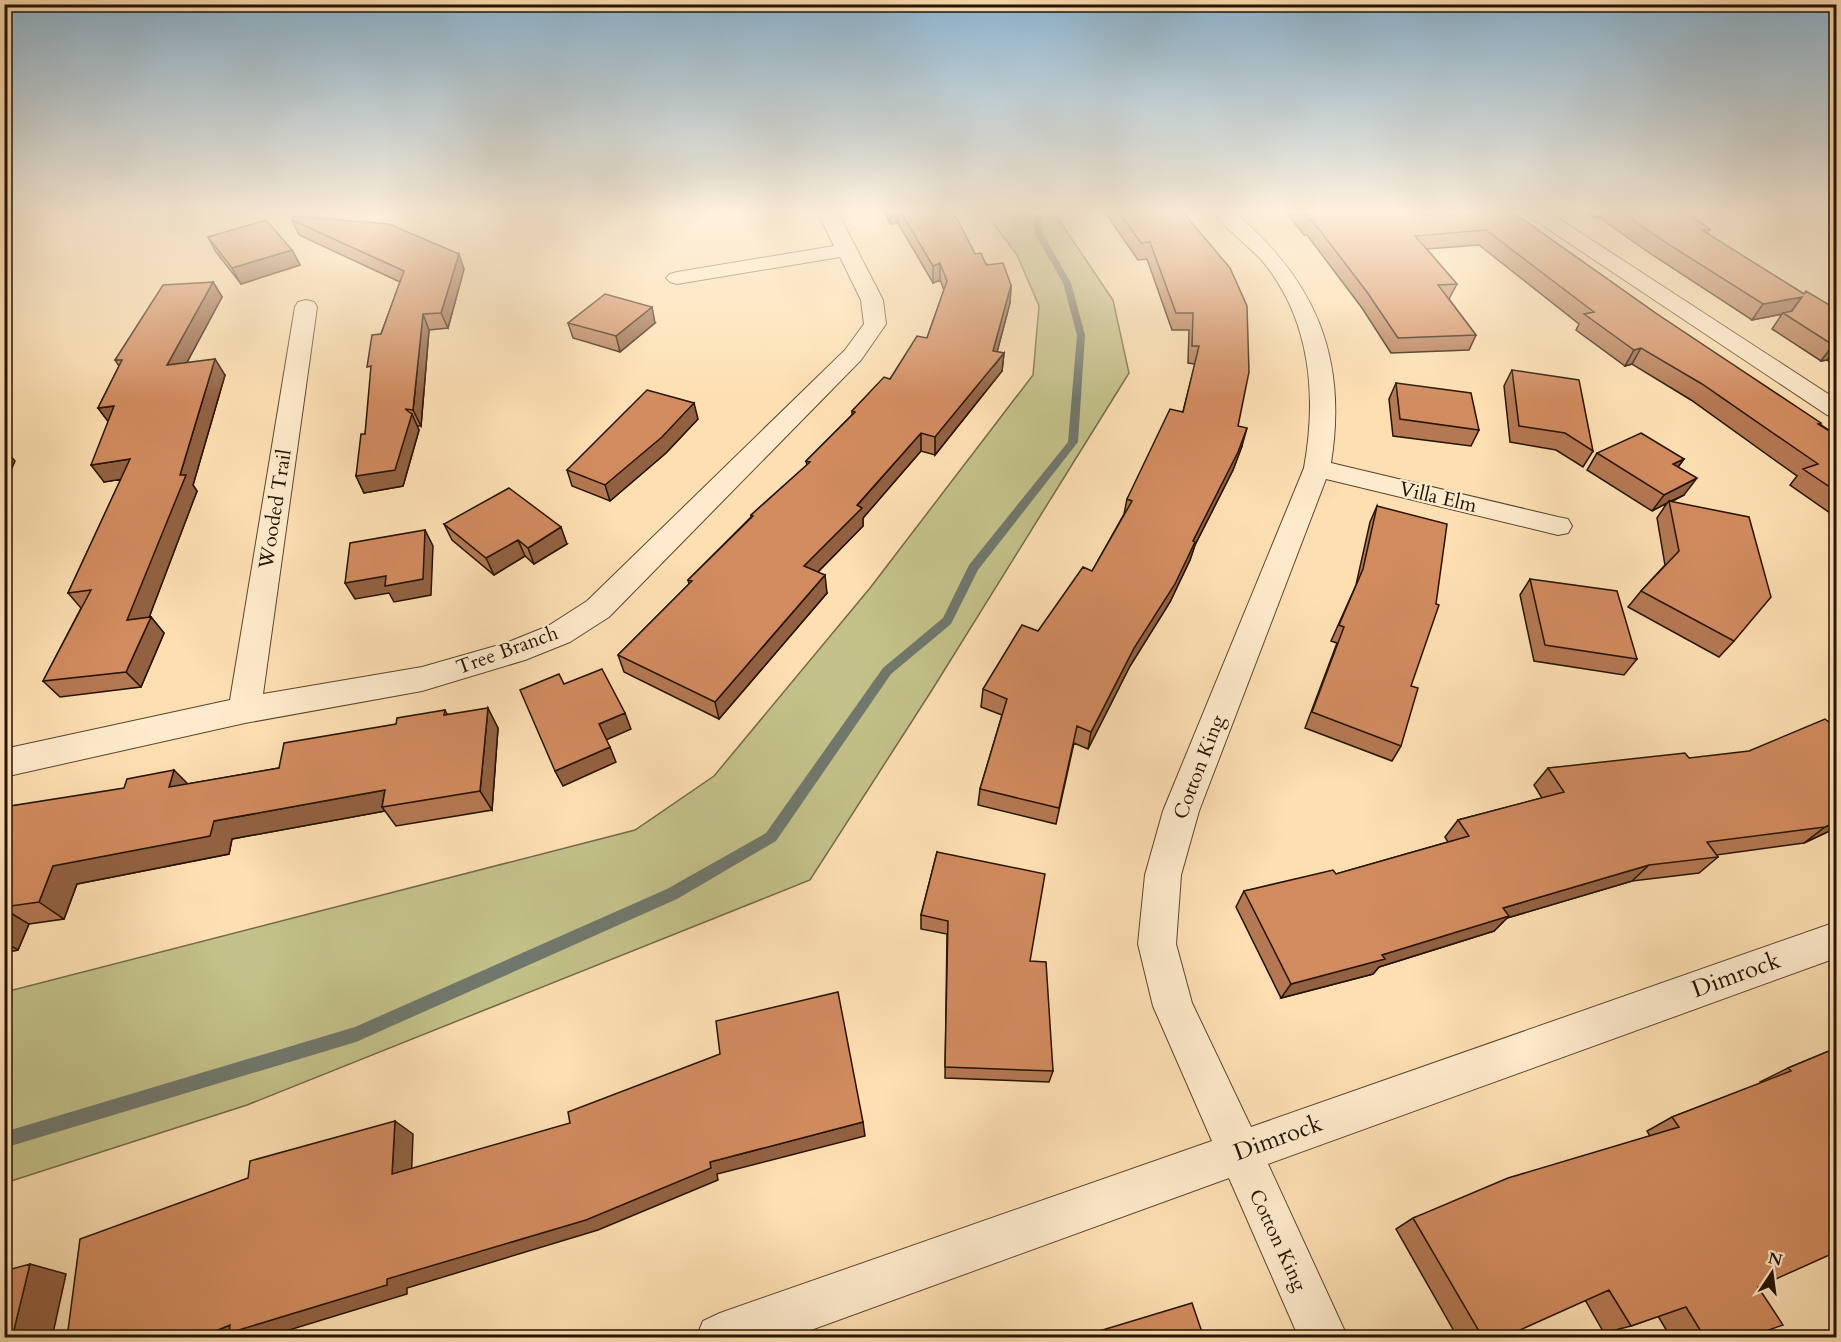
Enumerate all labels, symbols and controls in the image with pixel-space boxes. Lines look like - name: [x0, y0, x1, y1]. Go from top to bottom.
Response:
- street label: Wooded Trail: [252, 447, 298, 572]
- street label: Villa Elm: [1397, 475, 1480, 519]
- street label: Tree Branch: [452, 619, 562, 681]
- street label: Cotton King: [1167, 710, 1231, 823]
- street label: Dimrock: [1687, 944, 1785, 1006]
- street label: Dimrock: [1229, 1107, 1327, 1169]
- street label: Cotton King: [1243, 1185, 1314, 1296]
- north arrow: [1742, 1243, 1802, 1303]
- text: N: [1766, 1247, 1784, 1272]

